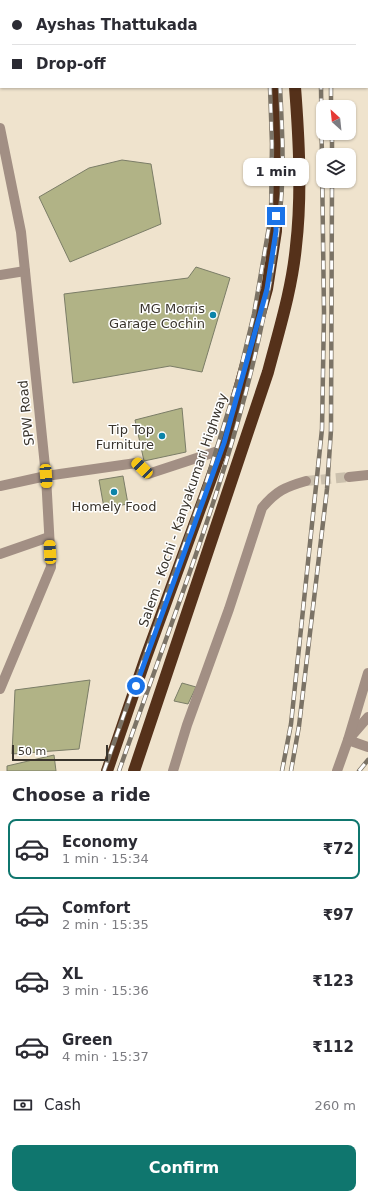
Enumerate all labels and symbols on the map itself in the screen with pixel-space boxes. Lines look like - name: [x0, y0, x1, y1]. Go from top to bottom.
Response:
- north arrow: [316, 100, 356, 140]
- callout: 1 min: [243, 158, 309, 186]
- route end: [267, 207, 285, 225]
- place label: MG Morris Garage Cochin: [109, 301, 205, 331]
- marker: MG Morris Garage Cochin: [208, 310, 218, 320]
- street label: SPW Road: [15, 380, 37, 446]
- street label: Salem - Kochi - Kanyakumari Highway: [136, 391, 230, 629]
- place label: Tip Top Furniture: [96, 422, 154, 452]
- marker: Tip Top Furniture: [157, 431, 167, 441]
- car: [129, 455, 155, 481]
- car: [39, 464, 53, 488]
- marker: Homely Food: [109, 487, 119, 497]
- place label: Homely Food: [71, 499, 157, 514]
- car: [43, 540, 57, 564]
- route start: [127, 677, 145, 695]
- scale bar: [12, 743, 108, 762]

